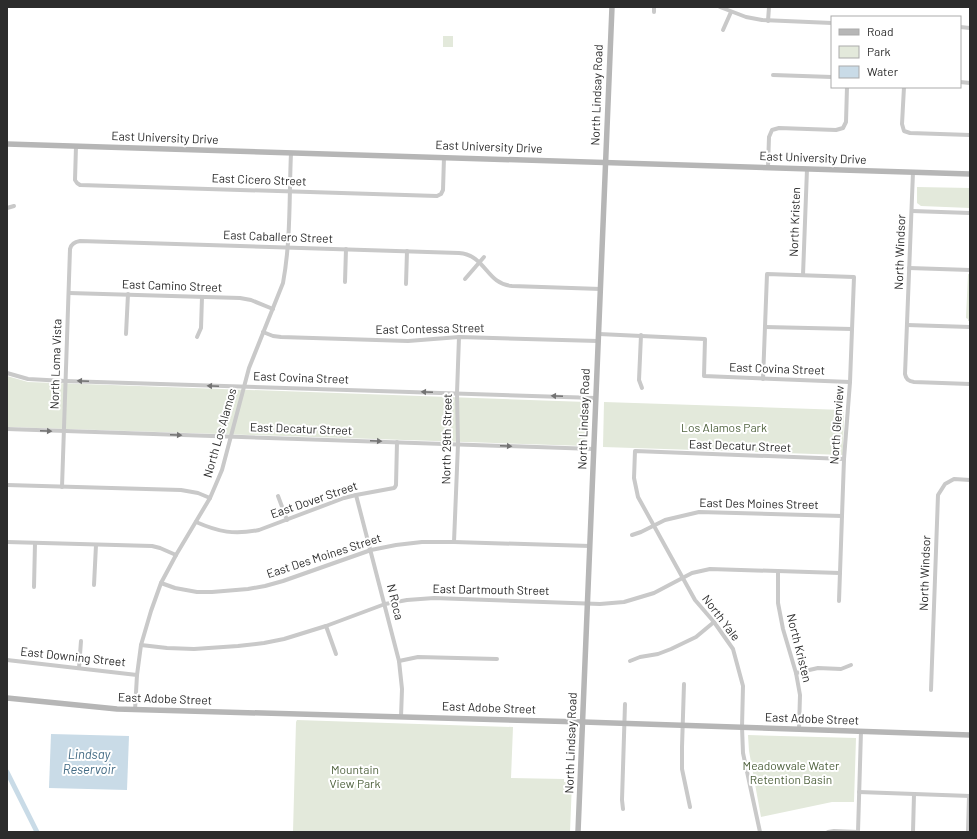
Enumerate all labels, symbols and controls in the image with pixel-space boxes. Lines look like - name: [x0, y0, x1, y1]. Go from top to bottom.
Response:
- legend: [831, 16, 961, 88]
- text: Road: [867, 24, 894, 38]
- street label: North Lindsay Road: [587, 44, 605, 146]
- text: Park: [867, 44, 891, 58]
- text: Water: [867, 64, 899, 78]
- street label: East University Drive: [111, 128, 219, 146]
- street label: East University Drive: [435, 137, 543, 155]
- street label: East University Drive: [759, 148, 867, 166]
- street label: East Cicero Street: [211, 170, 307, 188]
- street label: North Kristen: [786, 187, 802, 257]
- street label: North Windsor: [891, 213, 907, 290]
- street label: East Caballero Street: [223, 227, 333, 245]
- street label: East Camino Street: [122, 276, 222, 294]
- street label: North Loma Vista: [46, 318, 64, 409]
- street label: East Contessa Street: [375, 320, 485, 336]
- street label: East Covina Street: [729, 359, 825, 377]
- street label: East Covina Street: [253, 368, 349, 386]
- street label: North Lindsay Road: [574, 368, 592, 470]
- one-way arrow: [77, 378, 89, 385]
- one-way arrow: [207, 382, 219, 389]
- street label: North Glenview: [826, 385, 846, 465]
- street label: North Los Alamos: [200, 386, 239, 479]
- one-way arrow: [420, 389, 433, 395]
- street label: North 29th Street: [438, 393, 454, 485]
- one-way arrow: [551, 393, 563, 400]
- street label: East Decatur Street: [250, 419, 352, 437]
- park label: Los Alamos Park: [681, 420, 767, 434]
- one-way arrow: [40, 427, 52, 434]
- one-way arrow: [170, 432, 183, 438]
- street label: East Decatur Street: [689, 436, 791, 454]
- one-way arrow: [370, 438, 382, 445]
- one-way arrow: [500, 442, 512, 449]
- street label: East Dover Street: [268, 478, 359, 520]
- street label: East Des Moines Street: [699, 495, 819, 511]
- street label: East Des Moines Street: [265, 530, 383, 580]
- street label: North Windsor: [916, 534, 932, 611]
- street label: East Dartmouth Street: [432, 581, 550, 597]
- street label: N Roca: [385, 582, 407, 621]
- street label: North Yale: [700, 592, 744, 643]
- street label: North Kristen: [785, 612, 815, 683]
- street label: East Downing Street: [20, 644, 126, 669]
- street label: East Adobe Street: [118, 689, 212, 707]
- street label: North Lindsay Road: [561, 692, 579, 794]
- street label: East Adobe Street: [442, 698, 536, 716]
- street label: East Adobe Street: [765, 709, 859, 727]
- water label: Lindsay Reservoir: [63, 746, 116, 777]
- park label: Meadowvale Water Retention Basin: [743, 758, 840, 786]
- park label: Mountain View Park: [329, 762, 381, 790]

